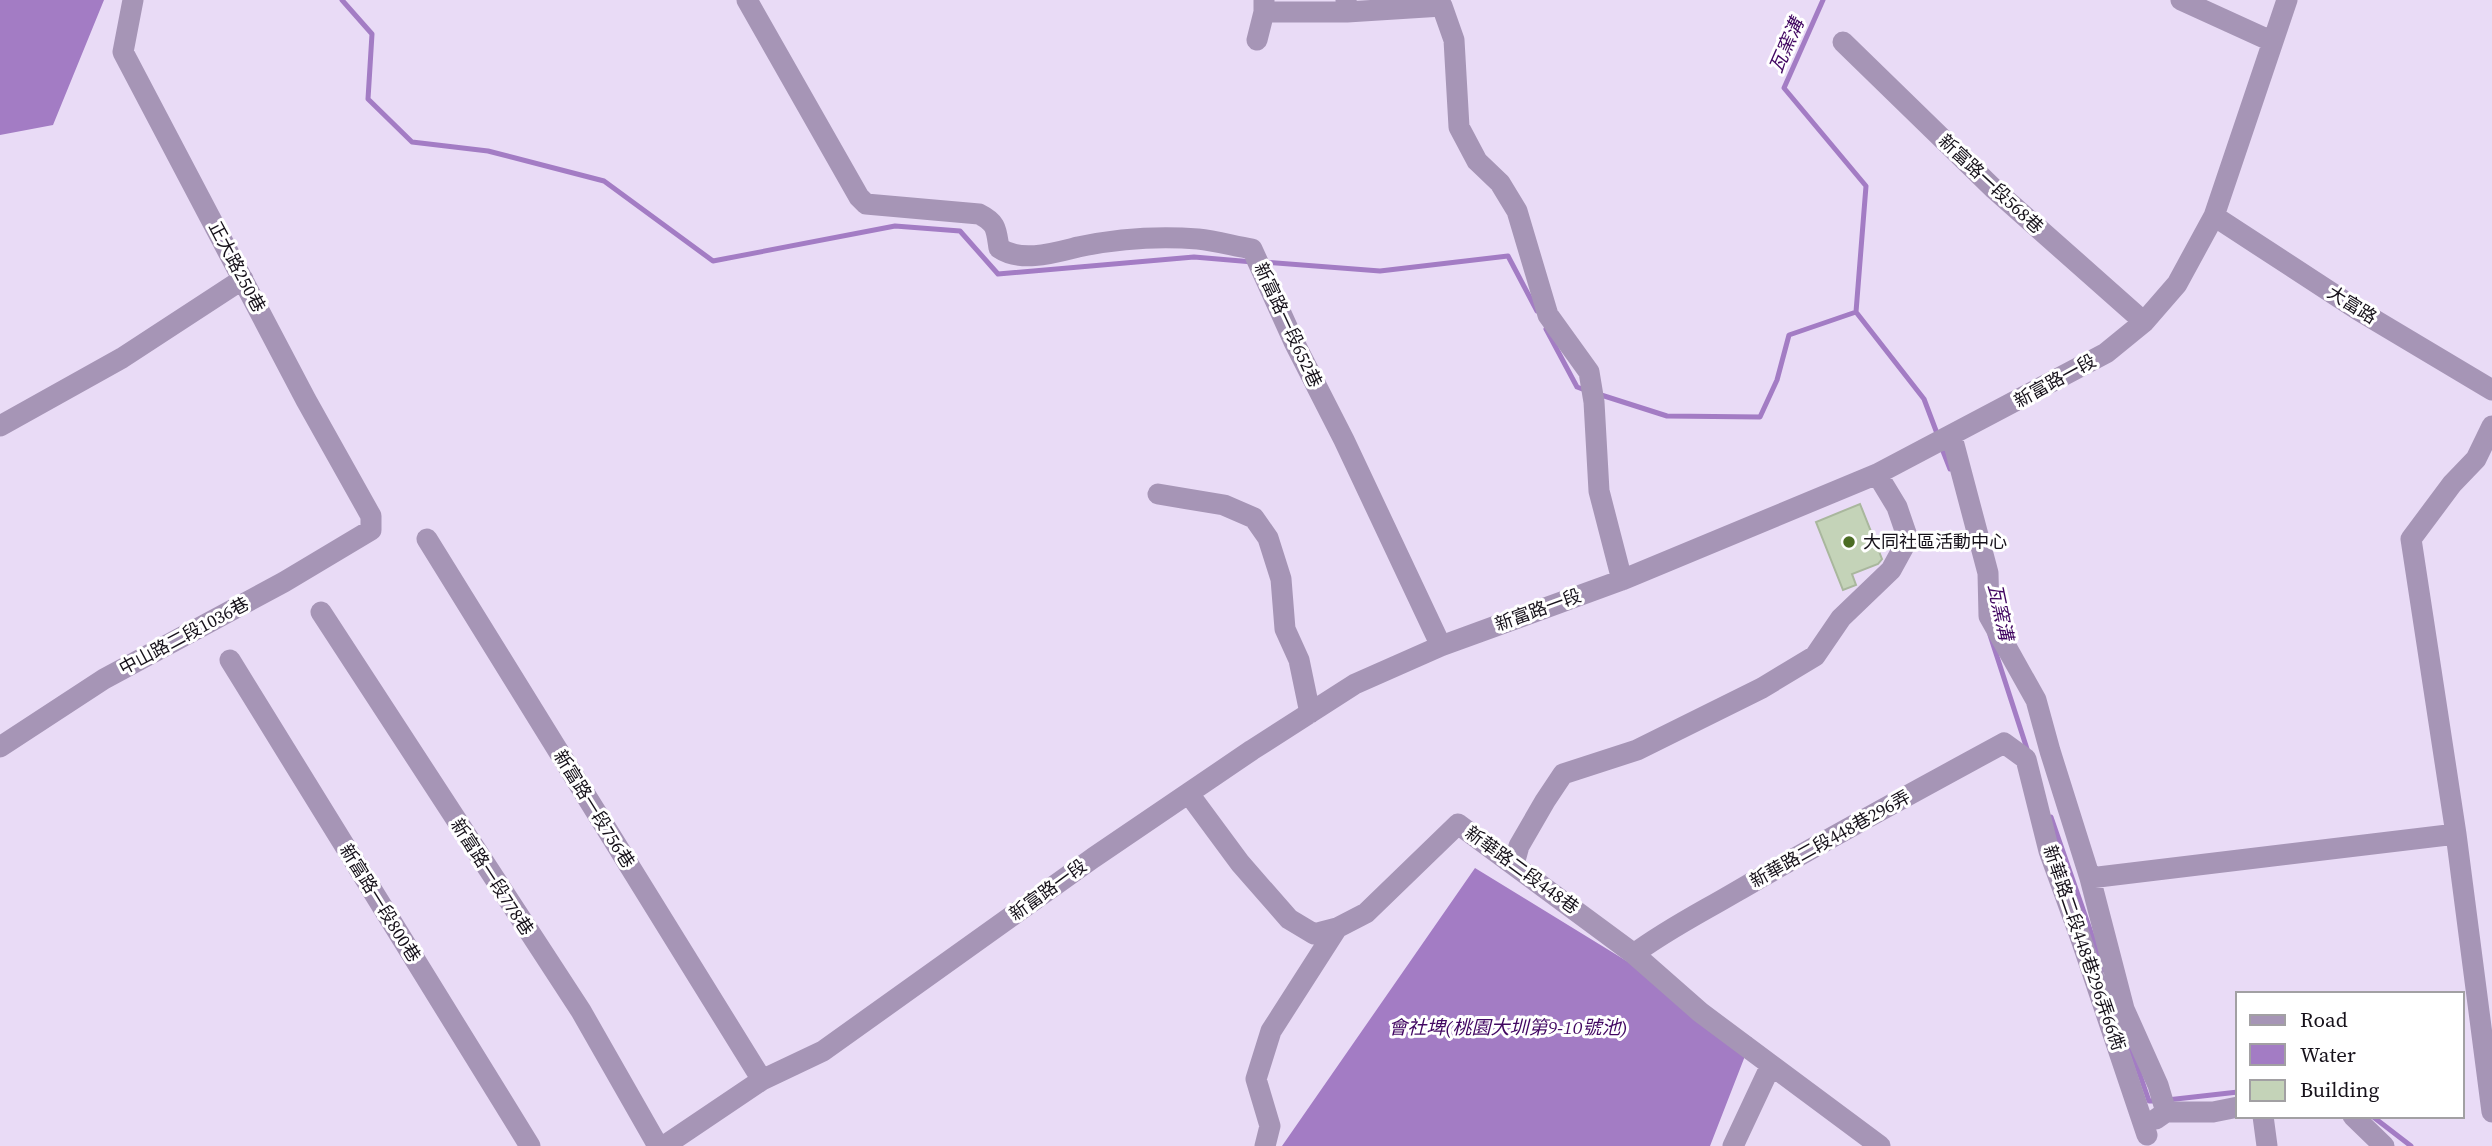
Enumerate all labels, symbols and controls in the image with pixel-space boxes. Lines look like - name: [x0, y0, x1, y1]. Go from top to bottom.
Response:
- water label: 瓦窯溝: [1763, 11, 1811, 76]
- street label: 新富路一段568巷: [1933, 128, 2049, 239]
- street label: 正大路250巷: [203, 217, 272, 316]
- street label: 新富路一段652巷: [1249, 258, 1328, 391]
- street label: 大富路: [2323, 280, 2382, 329]
- street label: 新富路一段: [2009, 348, 2100, 413]
- place label: 大同社區活動中心: [1863, 529, 2007, 554]
- marker: 大同社區活動中心: [1841, 534, 1857, 550]
- water label: 瓦窯溝: [1982, 581, 2020, 646]
- street label: 新富路一段: [1491, 582, 1584, 637]
- street label: 中山路二段1036巷: [114, 591, 253, 680]
- street label: 新富路一段756巷: [548, 745, 641, 873]
- street label: 新華路二段448巷296弄: [1745, 784, 1915, 893]
- street label: 新富路一段778巷: [445, 813, 540, 940]
- street label: 新華路二段448巷: [1460, 820, 1584, 919]
- street label: 新富路一段800巷: [334, 839, 427, 967]
- street label: 新華路二段448巷296弄66衖: [2037, 842, 2131, 1054]
- street label: 新富路一段: [1004, 853, 1091, 926]
- legend: [2236, 992, 2464, 1118]
- text: Road: [2300, 1005, 2348, 1034]
- water label: 會社埤(桃園大圳第9-10號池): [1388, 1014, 1628, 1040]
- text: Water: [2300, 1040, 2356, 1069]
- text: Building: [2300, 1075, 2379, 1104]

